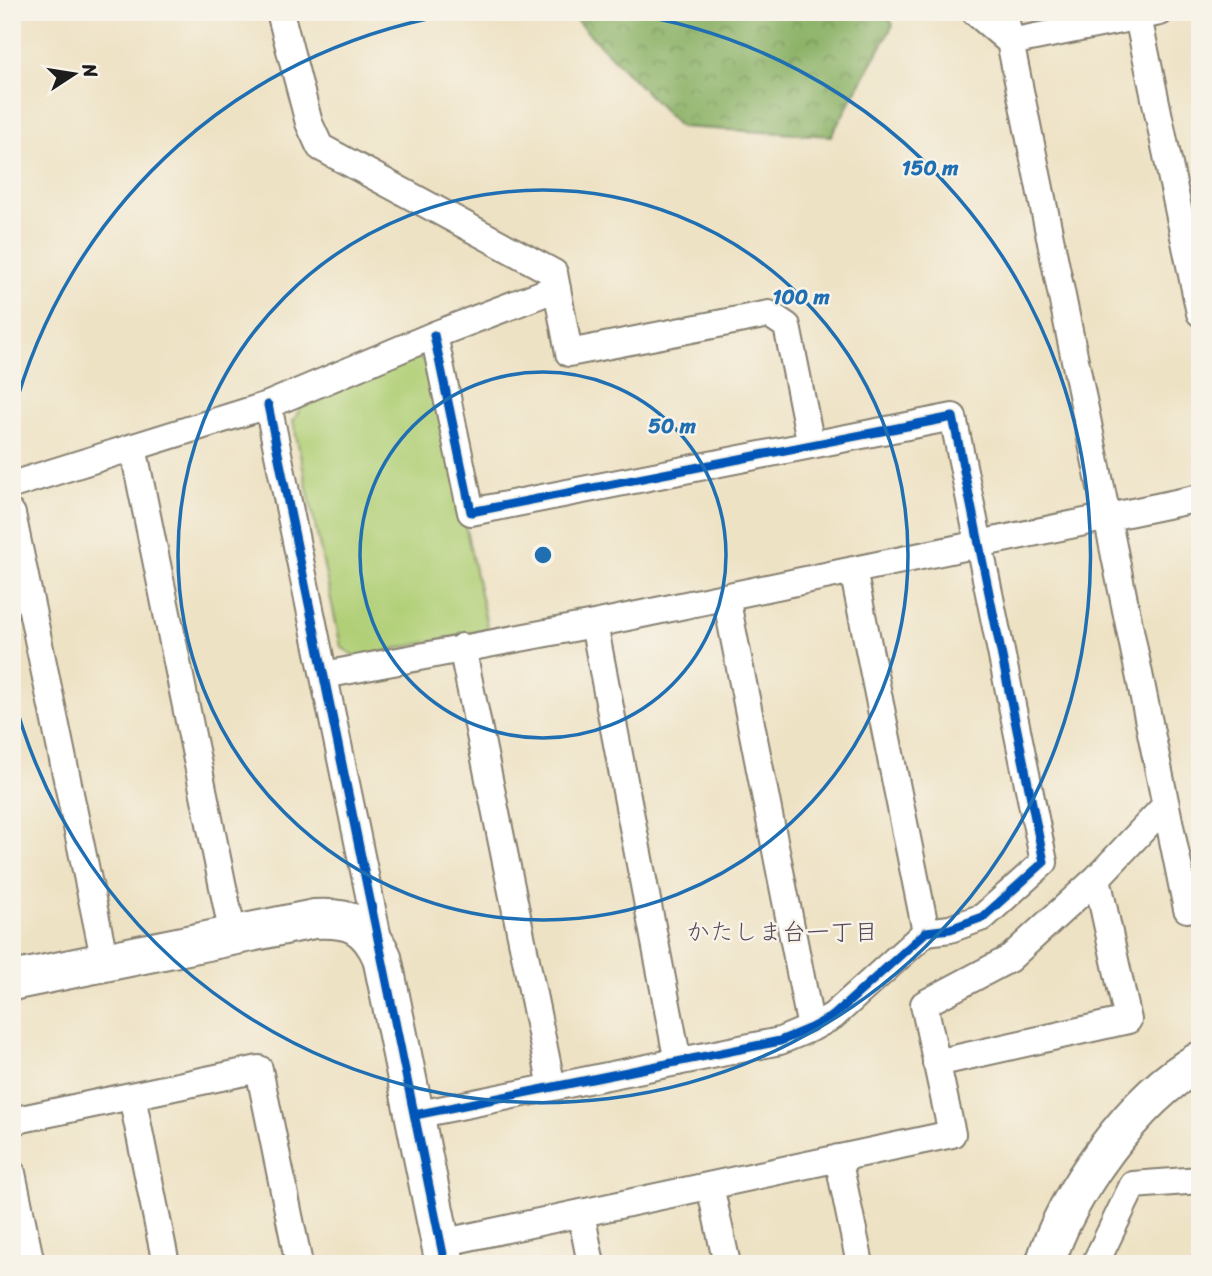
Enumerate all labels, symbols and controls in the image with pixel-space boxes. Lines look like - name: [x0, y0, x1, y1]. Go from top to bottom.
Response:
- north arrow: [38, 38, 108, 108]
- text: N: [72, 60, 108, 81]
- text: 150 m: [902, 149, 959, 187]
- text: 100 m: [772, 278, 830, 316]
- text: 50 m: [648, 407, 697, 445]
- centre of rings: [531, 543, 555, 567]
- district label: かたしま台一丁目: [686, 911, 878, 953]

